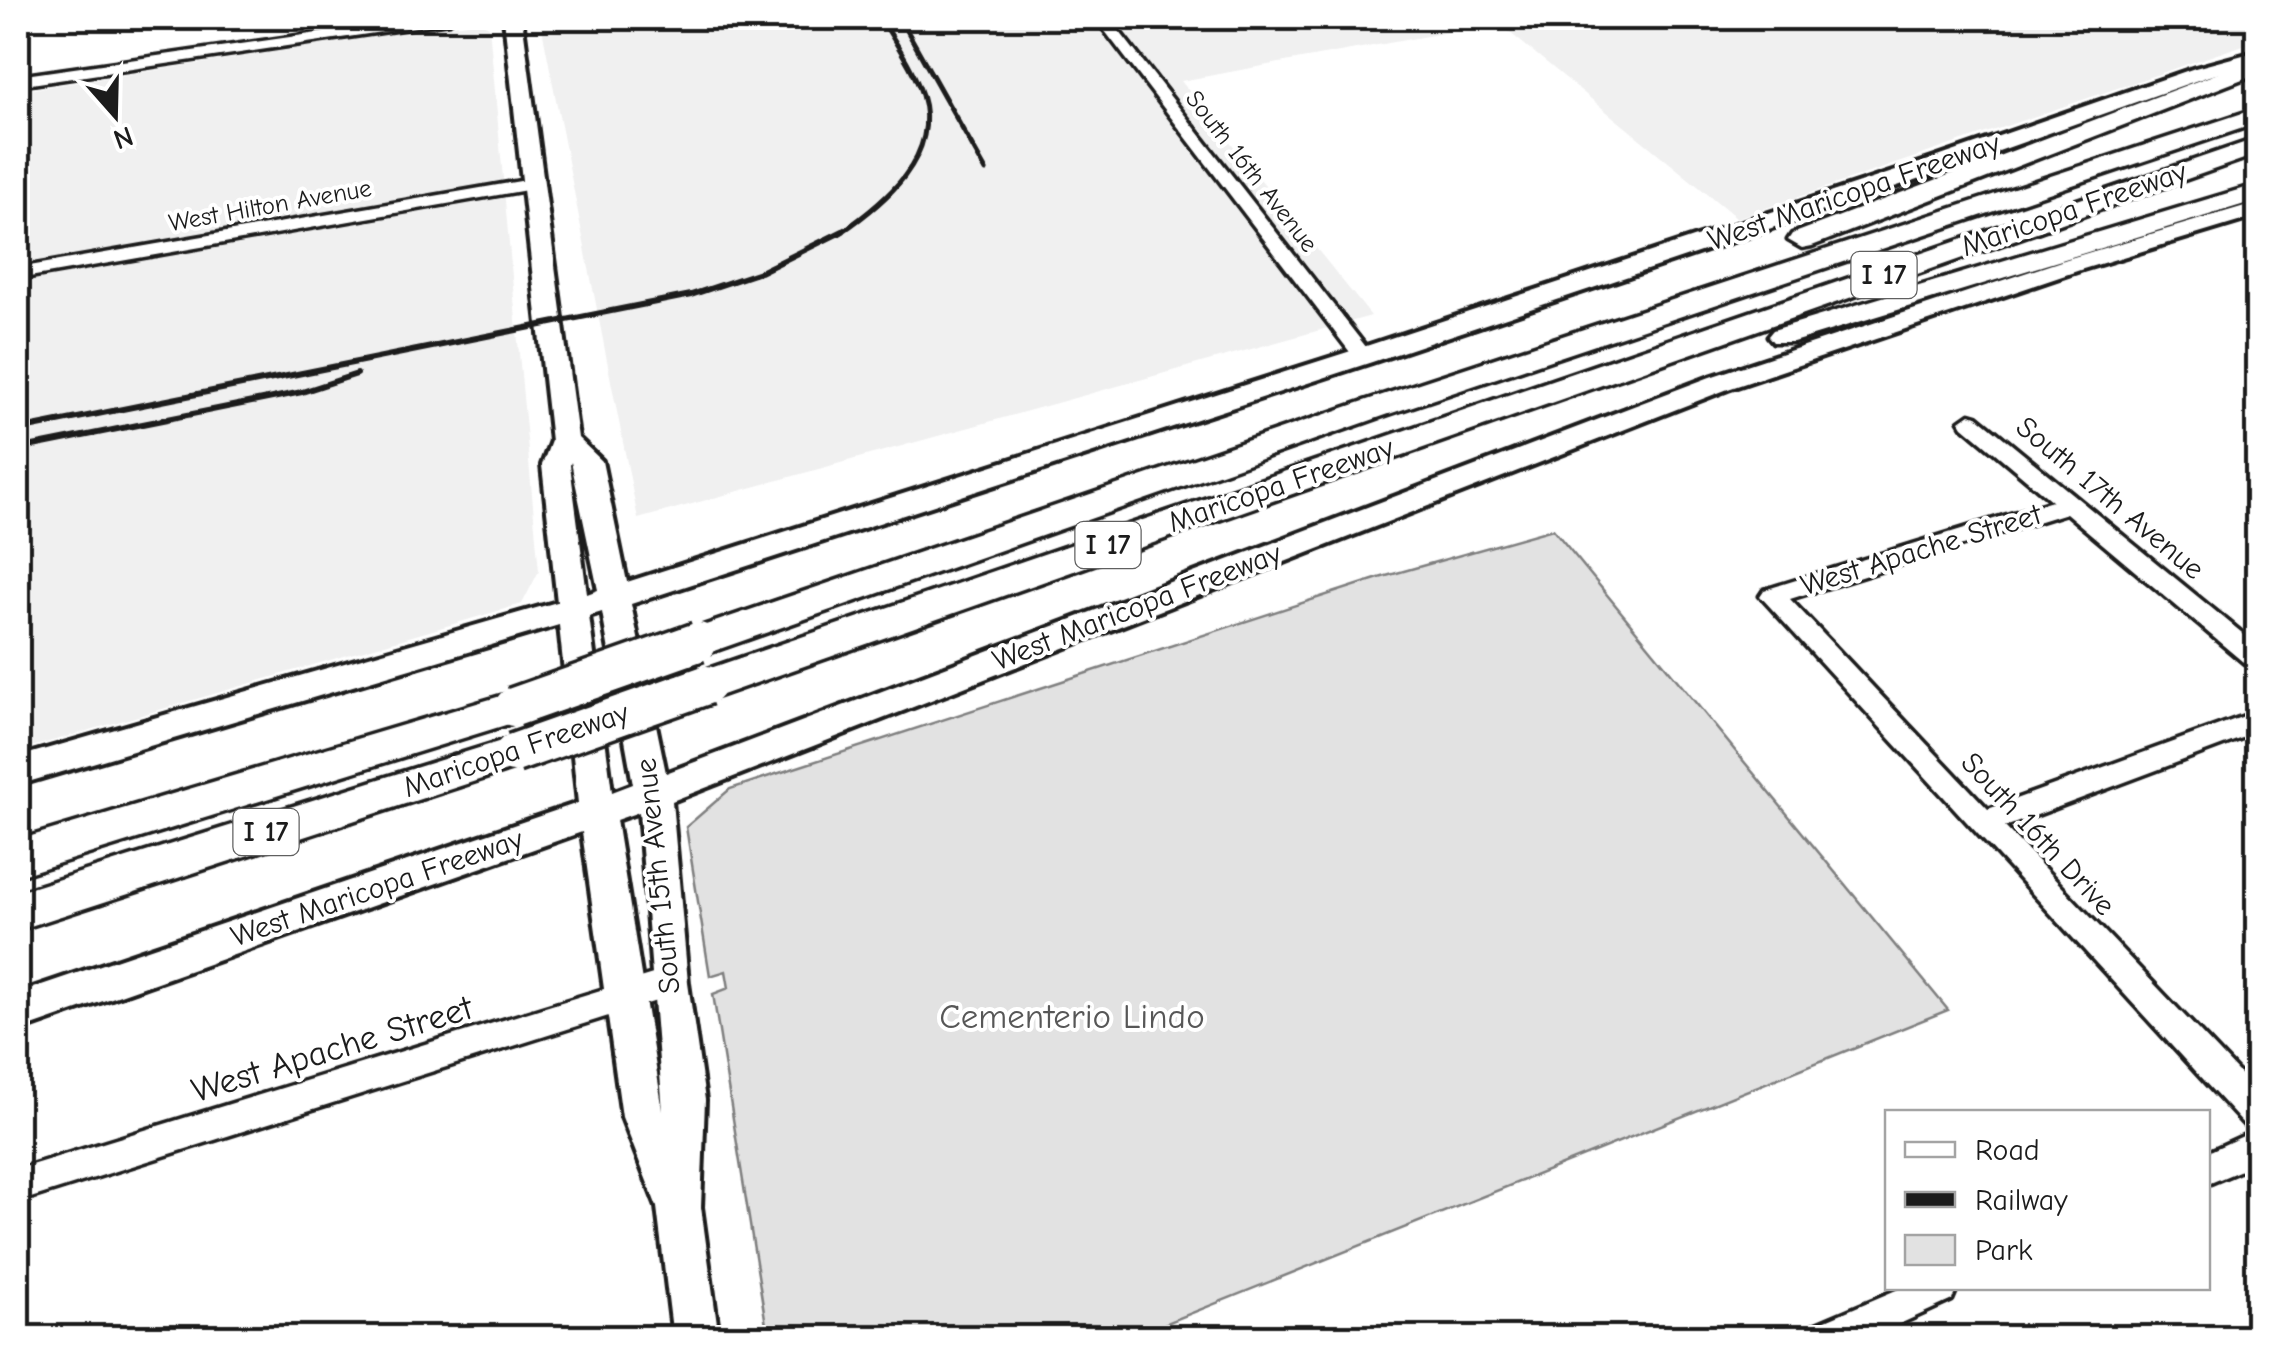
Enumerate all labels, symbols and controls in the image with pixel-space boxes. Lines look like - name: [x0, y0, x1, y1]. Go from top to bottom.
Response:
- north arrow: [65, 65, 165, 165]
- street label: South 16th Avenue: [1180, 84, 1324, 258]
- text: N: [109, 119, 137, 156]
- street label: West Maricopa Freeway: [1704, 125, 2005, 258]
- street label: Maricopa Freeway: [1957, 154, 2192, 264]
- street label: West Hilton Avenue: [166, 173, 374, 237]
- road number: I 17: [1852, 252, 1916, 298]
- street label: South 17th Avenue: [2009, 409, 2211, 587]
- street label: Maricopa Freeway: [1164, 430, 1399, 540]
- street label: West Apache Street: [1797, 496, 2047, 603]
- road number: I 17: [1076, 522, 1140, 568]
- street label: West Maricopa Freeway: [988, 536, 1287, 678]
- street label: Maricopa Freeway: [399, 695, 634, 805]
- street label: South 16th Drive: [1954, 745, 2122, 923]
- street label: South 15th Avenue: [628, 757, 688, 995]
- road number: I 17: [234, 809, 298, 855]
- street label: West Maricopa Freeway: [227, 821, 528, 954]
- street label: West Apache Street: [187, 987, 478, 1111]
- park label: Cementerio Lindo: [939, 996, 1205, 1037]
- legend: [1885, 1110, 2210, 1290]
- text: Road: [1975, 1133, 2040, 1168]
- text: Railway: [1975, 1183, 2068, 1218]
- text: Park: [1975, 1233, 2033, 1268]

